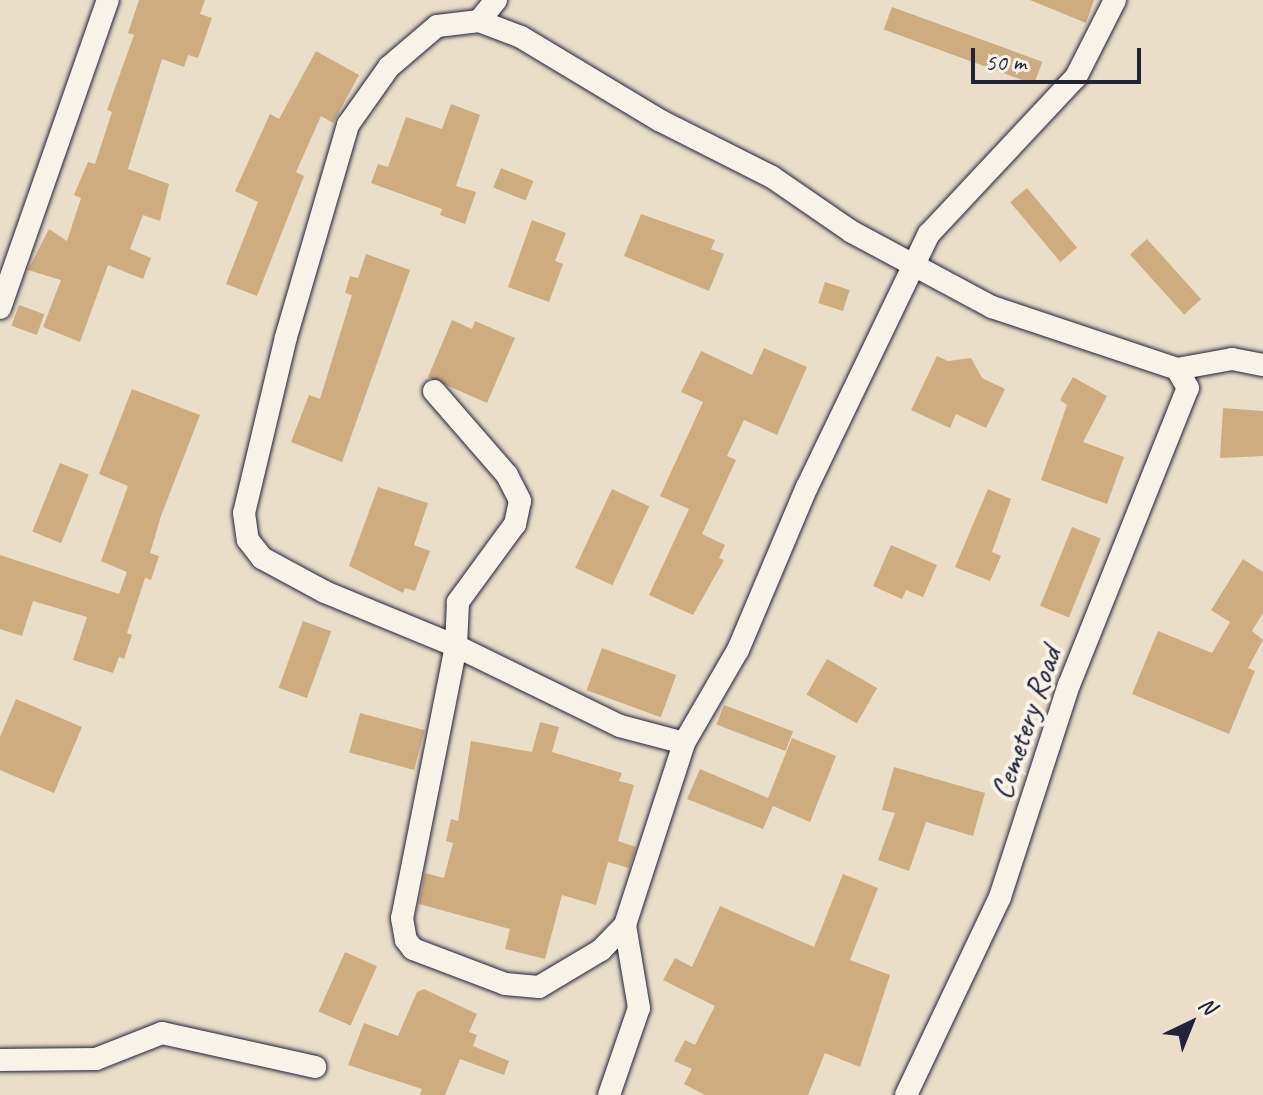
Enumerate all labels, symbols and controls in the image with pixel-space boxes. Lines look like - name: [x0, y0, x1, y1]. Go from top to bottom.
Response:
- scale bar: [975, 32, 1145, 82]
- text: 50 m: [985, 47, 1026, 77]
- street label: Cemetery Road: [982, 642, 1070, 804]
- north arrow: [1151, 983, 1231, 1063]
- text: N: [1193, 991, 1222, 1020]

